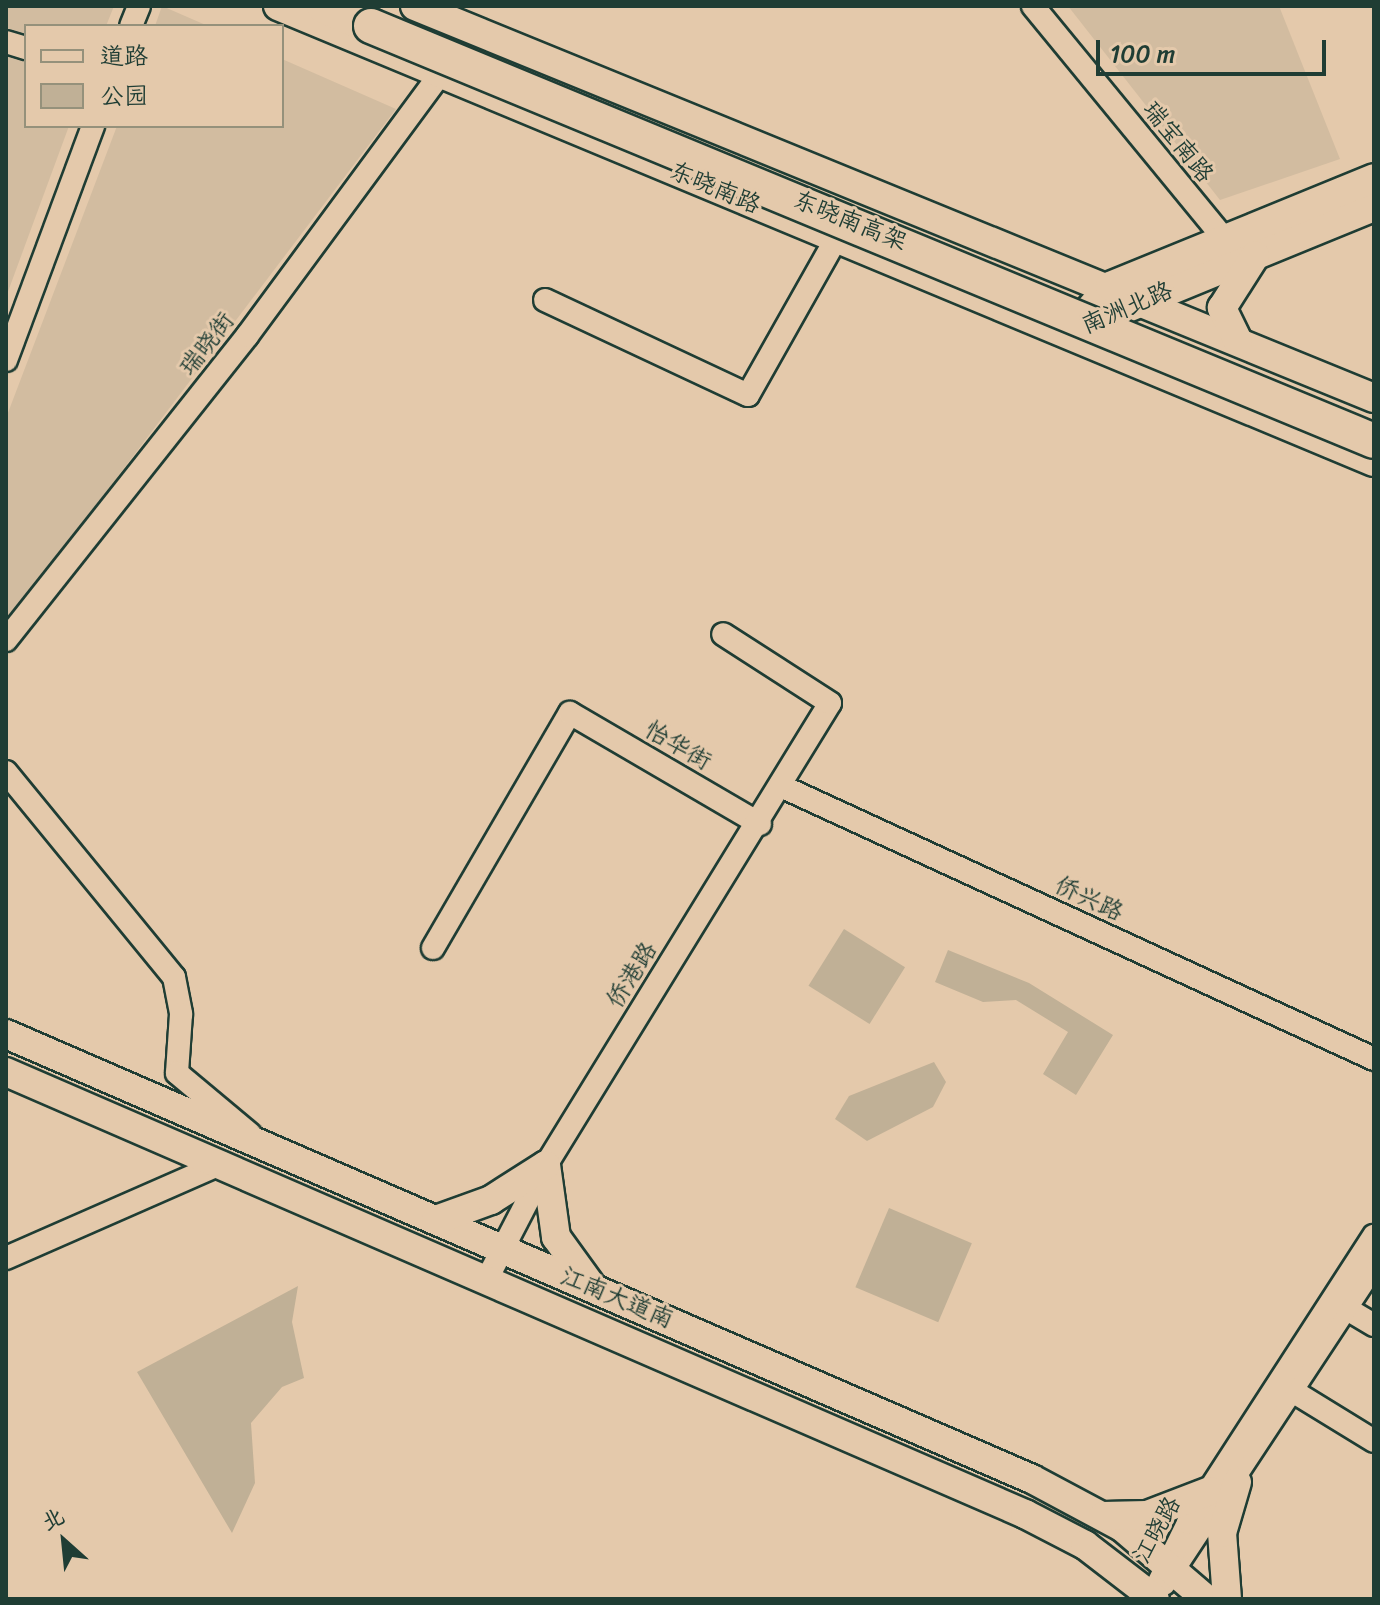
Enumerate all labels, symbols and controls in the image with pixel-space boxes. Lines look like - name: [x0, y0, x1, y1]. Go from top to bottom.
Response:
- legend: [24, 24, 284, 128]
- scale bar: [1100, 24, 1330, 74]
- text: 100 m: [1110, 33, 1175, 75]
- text: 道路: [100, 35, 148, 77]
- text: 公园: [100, 75, 148, 117]
- street label: 瑞宝南路: [1137, 96, 1219, 188]
- street label: 东晓南路: [665, 156, 765, 220]
- street label: 东晓南高架: [789, 185, 911, 257]
- street label: 南洲北路: [1077, 276, 1177, 340]
- street label: 瑞晓街: [173, 307, 241, 381]
- street label: 怡华街: [640, 716, 716, 776]
- street label: 侨兴路: [1050, 871, 1128, 927]
- street label: 侨港路: [601, 937, 663, 1013]
- street label: 江南大道南: [556, 1261, 678, 1335]
- street label: 江晓路: [1127, 1492, 1187, 1568]
- text: 北: [34, 1497, 72, 1542]
- north arrow: [24, 1501, 104, 1581]

